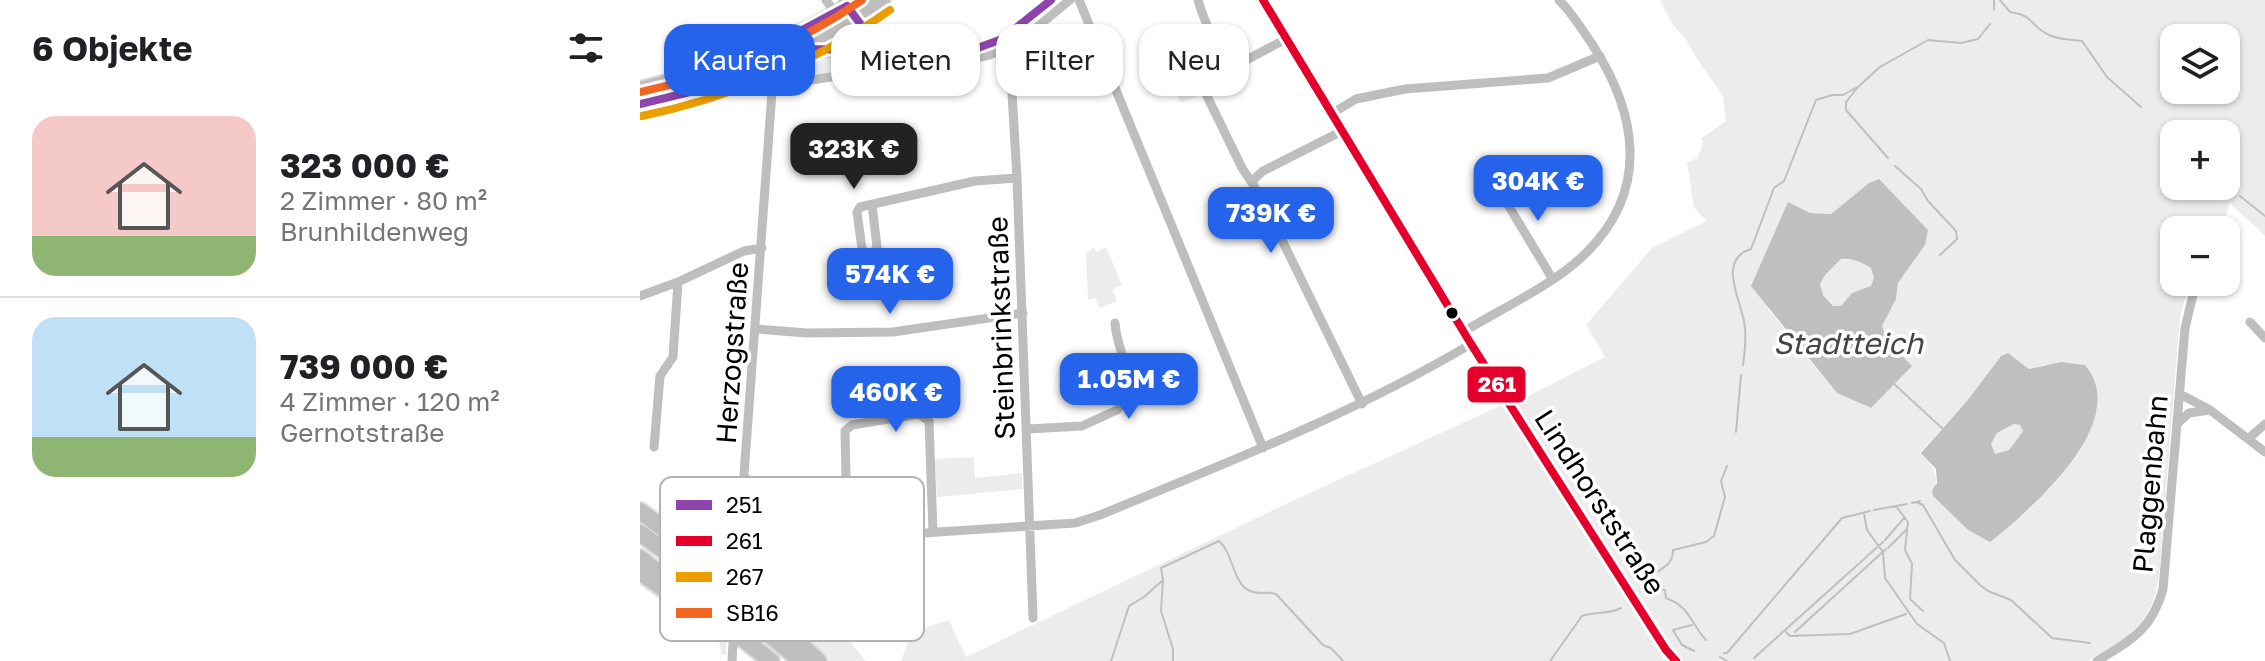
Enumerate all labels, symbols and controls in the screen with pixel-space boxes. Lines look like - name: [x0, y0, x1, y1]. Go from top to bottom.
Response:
- chip: Kaufen: [664, 24, 815, 96]
- chip: Mieten: [831, 24, 980, 96]
- chip: Filter: [996, 24, 1123, 96]
- chip: Neu: [1139, 24, 1249, 96]
- map controls: [2160, 24, 2240, 296]
- button: layers: [2160, 24, 2240, 104]
- icon: filters: [564, 26, 608, 70]
- text: 6 Objekte: [32, 28, 192, 68]
- button: +: [2160, 120, 2240, 200]
- pin: 323K €: [789, 123, 919, 191]
- text: 323K €: [808, 133, 900, 164]
- text: 323 000 €: [280, 145, 450, 185]
- icon: home: [96, 148, 192, 244]
- pin: 304K €: [1473, 155, 1603, 223]
- text: 304K €: [1492, 165, 1584, 196]
- text: 2 Zimmer · 80 m²: [280, 185, 487, 216]
- pin: 739K €: [1206, 187, 1336, 255]
- text: 739K €: [1226, 197, 1316, 228]
- text: Brunhildenweg: [280, 216, 469, 247]
- street label: Steinbrinkstraße: [980, 216, 1021, 440]
- button: −: [2160, 216, 2240, 296]
- pin: 574K €: [825, 248, 955, 316]
- text: 574K €: [845, 258, 935, 289]
- street label: Herzogstraße: [709, 261, 754, 445]
- unlabelled marker: [1444, 305, 1460, 321]
- water label: Stadtteich: [1773, 325, 1925, 361]
- text: 739 000 €: [280, 346, 448, 386]
- icon: home: [96, 349, 192, 445]
- pin: 1.05M €: [1055, 353, 1203, 421]
- text: 1.05M €: [1078, 363, 1180, 394]
- line badge: 261: [1466, 365, 1527, 404]
- pin: 460K €: [831, 366, 961, 434]
- text: 261: [1478, 370, 1516, 397]
- text: 460K €: [849, 376, 943, 407]
- text: 4 Zimmer · 120 m²: [280, 386, 500, 417]
- street label: Plaggenbahn: [2125, 394, 2174, 574]
- street label: Lindhorststraße: [1528, 403, 1672, 600]
- text: Gernotstraße: [280, 417, 444, 448]
- legend: [660, 477, 924, 641]
- text: 251: [726, 491, 763, 518]
- text: 261: [726, 527, 763, 554]
- text: 267: [726, 563, 764, 590]
- text: SB16: [726, 599, 779, 626]

